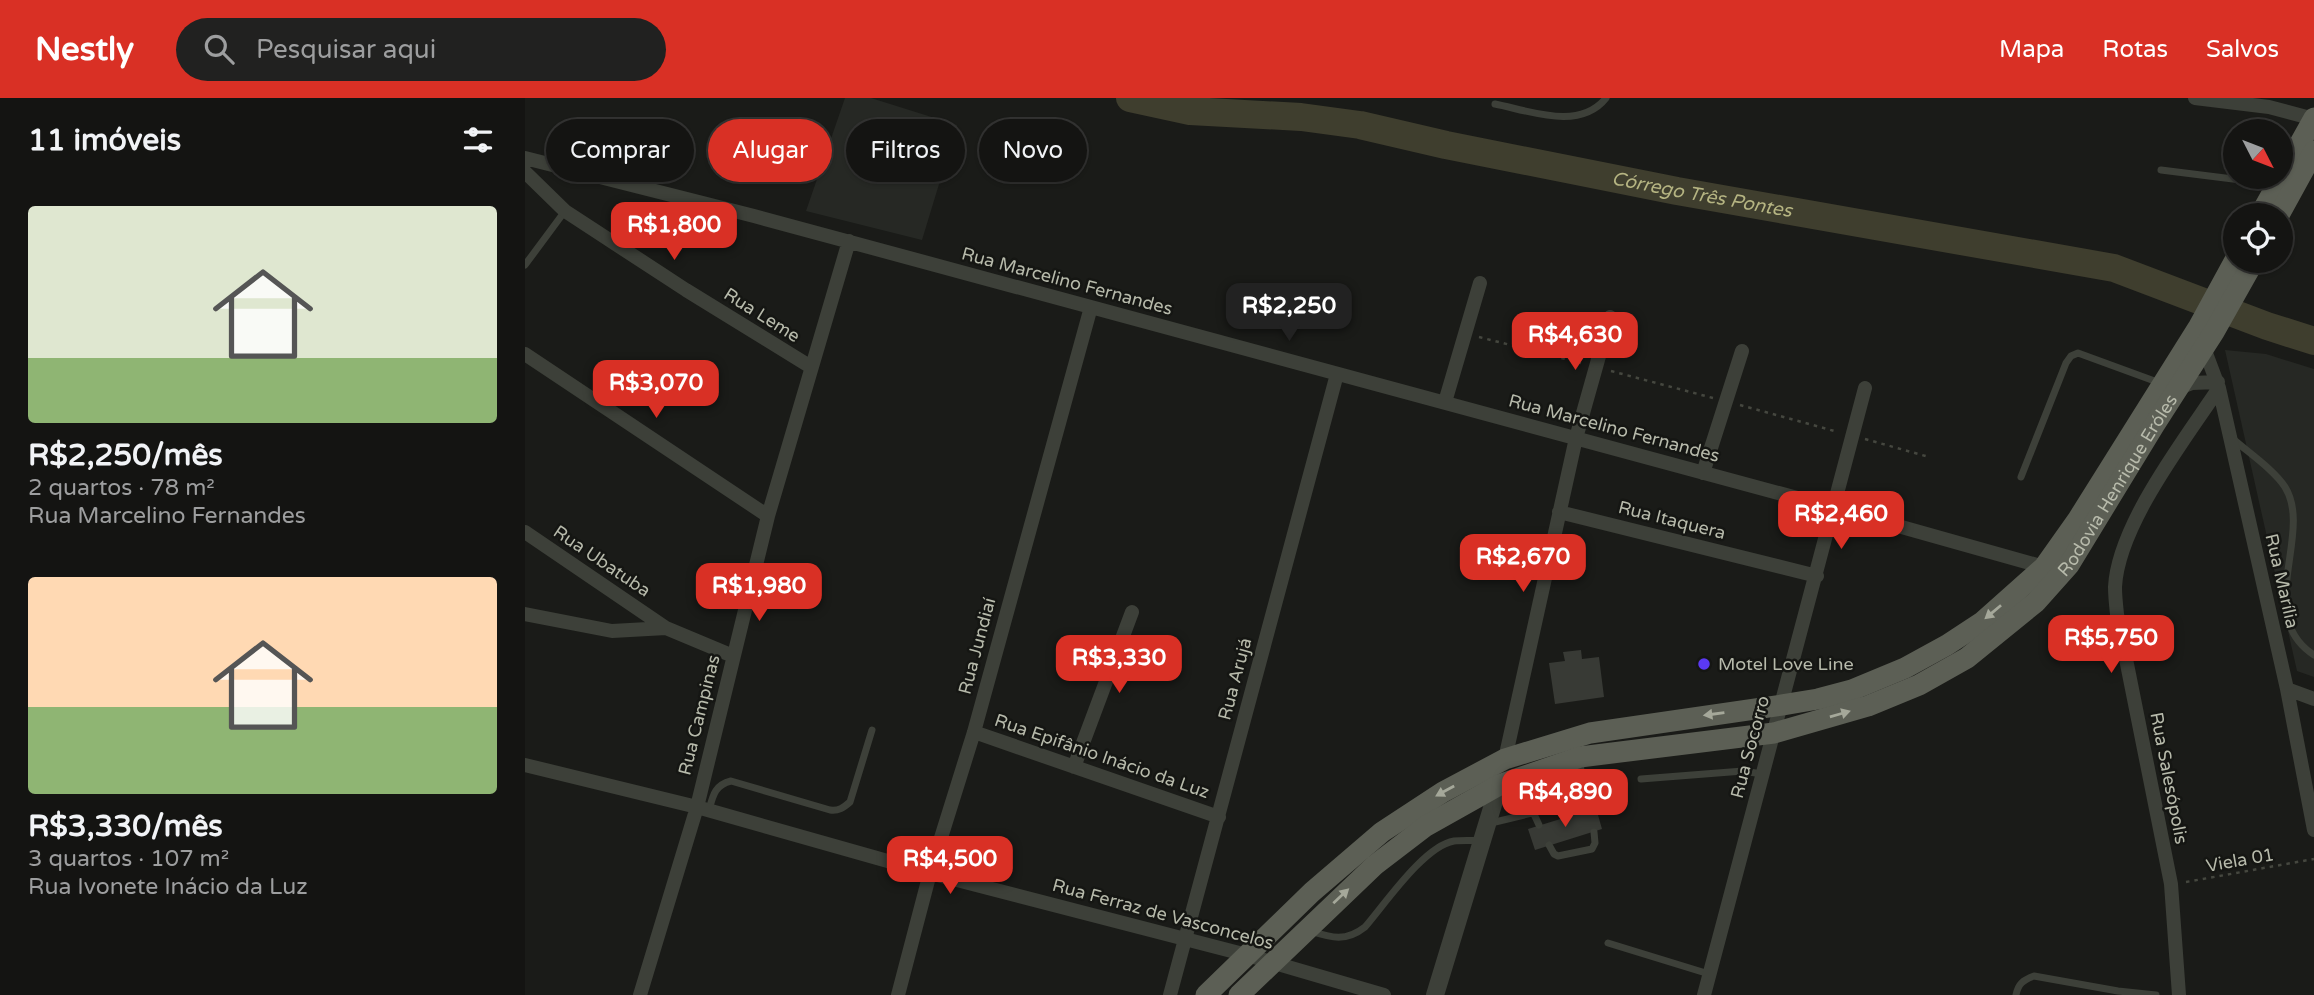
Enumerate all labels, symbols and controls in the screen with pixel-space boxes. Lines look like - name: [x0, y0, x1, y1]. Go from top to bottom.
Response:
- search box: [176, 18, 666, 81]
- text: Nestly: [35, 30, 134, 69]
- icon: search: [200, 30, 238, 68]
- text: Pesquisar aqui: [256, 34, 436, 65]
- text: Mapa: [1999, 35, 2064, 64]
- text: Rotas: [2102, 35, 2168, 64]
- text: Salvos: [2206, 35, 2279, 64]
- chip: Comprar: [546, 119, 694, 182]
- chip: Alugar: [708, 119, 832, 182]
- chip: Filtros: [846, 119, 965, 182]
- chip: Novo: [979, 119, 1087, 182]
- north arrow: [2223, 119, 2293, 189]
- map controls: [2223, 119, 2293, 273]
- icon: filters: [459, 121, 497, 159]
- text: 11 imóveis: [28, 122, 181, 159]
- water label: Córrego Três Pontes: [1610, 167, 1795, 222]
- pin: R$1,800: [609, 202, 739, 262]
- button: locate: [2223, 203, 2293, 273]
- text: R$1,800: [627, 211, 721, 239]
- street label: Rua Marcelino Fernandes: [959, 242, 1175, 320]
- icon: home: [200, 251, 326, 377]
- street label: Rua Leme: [720, 283, 804, 347]
- pin: R$2,250: [1224, 284, 1354, 343]
- text: R$2,250: [1242, 292, 1336, 320]
- pin: R$4,630: [1510, 313, 1640, 372]
- text: R$4,630: [1528, 321, 1622, 349]
- pin: R$3,070: [591, 360, 721, 420]
- text: R$3,070: [609, 369, 703, 397]
- street label: Rua Marcelino Fernandes: [1506, 389, 1722, 467]
- street label: Rodovia Henrique Eróles: [2053, 390, 2182, 581]
- text: R$2,250/mês: [28, 437, 223, 474]
- text: 2 quartos · 78 m²: [28, 474, 215, 502]
- pin: R$2,460: [1776, 491, 1906, 551]
- street label: Rua Itaquera: [1616, 496, 1728, 544]
- text: R$2,460: [1794, 500, 1888, 528]
- text: Rua Marcelino Fernandes: [28, 502, 306, 530]
- street label: Rua Ubatuba: [549, 520, 655, 602]
- street label: Rua Marília: [2260, 531, 2304, 631]
- pin: R$2,670: [1458, 534, 1588, 594]
- text: R$2,670: [1476, 543, 1570, 571]
- pin: R$1,980: [694, 564, 824, 623]
- text: R$1,980: [712, 572, 806, 600]
- street label: Rua Jundiaí: [954, 595, 1001, 697]
- one-way arrow: [1984, 605, 2002, 620]
- pin: R$5,750: [2046, 616, 2176, 675]
- icon: home: [200, 622, 326, 748]
- text: R$5,750: [2064, 624, 2158, 652]
- street label: Rua Arujá: [1213, 635, 1257, 723]
- pin: R$3,330: [1054, 636, 1184, 695]
- text: R$3,330: [1072, 644, 1166, 672]
- street label: Rua Campinas: [673, 653, 725, 777]
- place label: Motel Love Line: [1718, 653, 1854, 675]
- marker: Motel Love Line: [1696, 656, 1712, 672]
- street label: Rua Socorro: [1726, 693, 1774, 801]
- one-way arrow: [1829, 708, 1851, 719]
- street label: Rua Epifânio Inácio da Luz: [992, 709, 1212, 803]
- one-way arrow: [1703, 709, 1725, 720]
- street label: Rua Salesópolis: [2145, 710, 2193, 846]
- pin: R$4,890: [1500, 770, 1630, 829]
- text: R$4,890: [1518, 778, 1612, 806]
- one-way arrow: [1435, 785, 1455, 797]
- text: R$3,330/mês: [28, 808, 223, 845]
- pin: R$4,500: [885, 836, 1015, 896]
- street label: Viela 01: [2204, 843, 2276, 877]
- text: 3 quartos · 107 m²: [28, 845, 229, 873]
- text: R$4,500: [903, 845, 997, 873]
- text: Rua Ivonete Inácio da Luz: [28, 873, 308, 901]
- street label: Rua Ferraz de Vasconcelos: [1050, 874, 1276, 954]
- one-way arrow: [1332, 888, 1350, 904]

